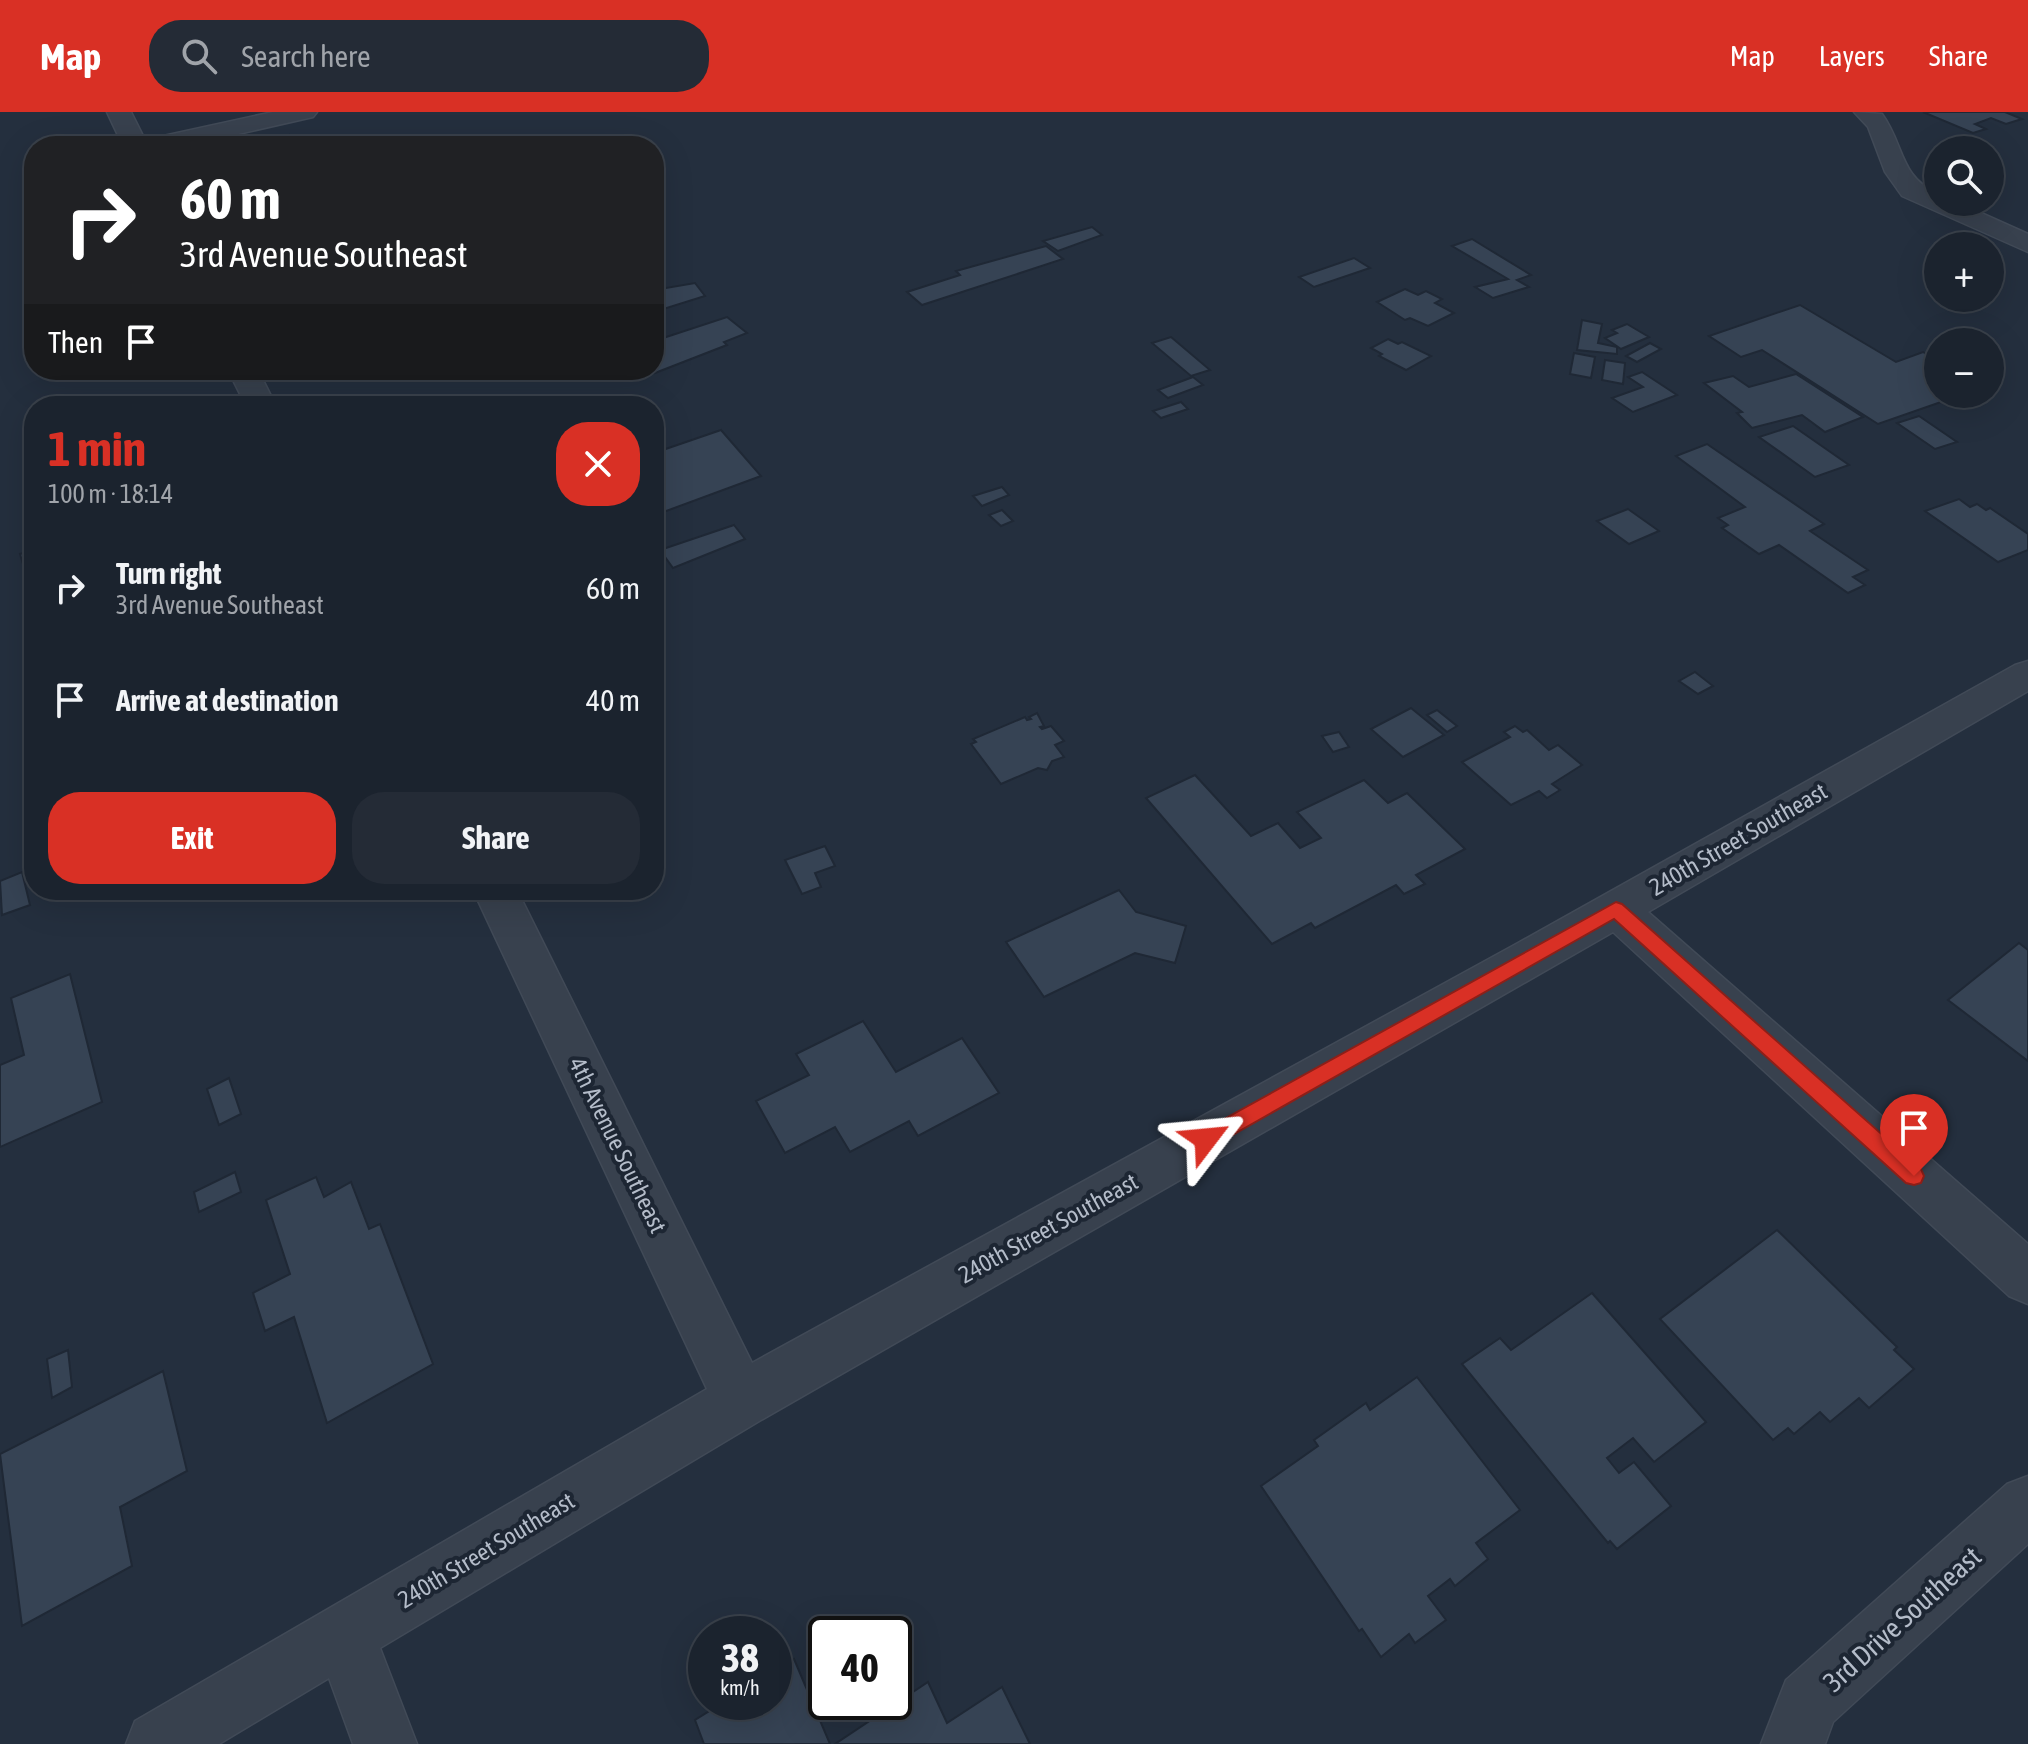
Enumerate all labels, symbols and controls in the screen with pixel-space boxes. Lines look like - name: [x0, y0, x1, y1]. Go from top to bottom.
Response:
- search box: [149, 20, 709, 92]
- icon: search: [177, 34, 221, 78]
- text: Map: [40, 35, 101, 78]
- text: Search here: [241, 39, 371, 73]
- text: Map: [1730, 40, 1775, 72]
- text: Layers: [1819, 40, 1885, 72]
- text: Share: [1929, 40, 1988, 72]
- map controls: [1924, 136, 2004, 408]
- button: search: [1924, 136, 2004, 216]
- text: 60 m: [180, 167, 281, 231]
- icon: right: [48, 168, 152, 272]
- button: +: [1924, 232, 2004, 312]
- text: 3rd Avenue Southeast: [180, 233, 468, 275]
- icon: arrive: [119, 320, 163, 364]
- text: Then: [48, 325, 103, 359]
- button: −: [1924, 328, 2004, 408]
- text: 1 min: [48, 421, 146, 476]
- button: close: [556, 422, 640, 506]
- text: 100 m · 18:14: [48, 479, 173, 509]
- text: Turn right: [116, 556, 222, 590]
- icon: right: [48, 566, 92, 610]
- text: 60 m: [586, 571, 640, 605]
- text: 3rd Avenue Southeast: [116, 590, 324, 620]
- icon: arrive: [48, 678, 92, 722]
- text: Arrive at destination: [116, 683, 338, 717]
- text: 40 m: [586, 683, 640, 717]
- street label: 240th Street Southeast: [1644, 777, 1832, 901]
- button: Exit: [48, 792, 336, 884]
- button: Share: [352, 792, 640, 884]
- street label: 4th Avenue Southeast: [564, 1053, 672, 1237]
- pin: [1880, 1094, 1948, 1176]
- position arrow: [1164, 1097, 1248, 1181]
- icon: arrive: [1892, 1106, 1936, 1150]
- street label: 240th Street Southeast: [954, 1168, 1142, 1288]
- street label: 240th Street Southeast: [393, 1487, 579, 1613]
- street label: 3rd Drive Southeast: [1817, 1540, 1987, 1698]
- speed limit sign: 40: [808, 1616, 912, 1720]
- text: 38: [721, 1635, 759, 1680]
- text: km/h: [720, 1676, 760, 1699]

